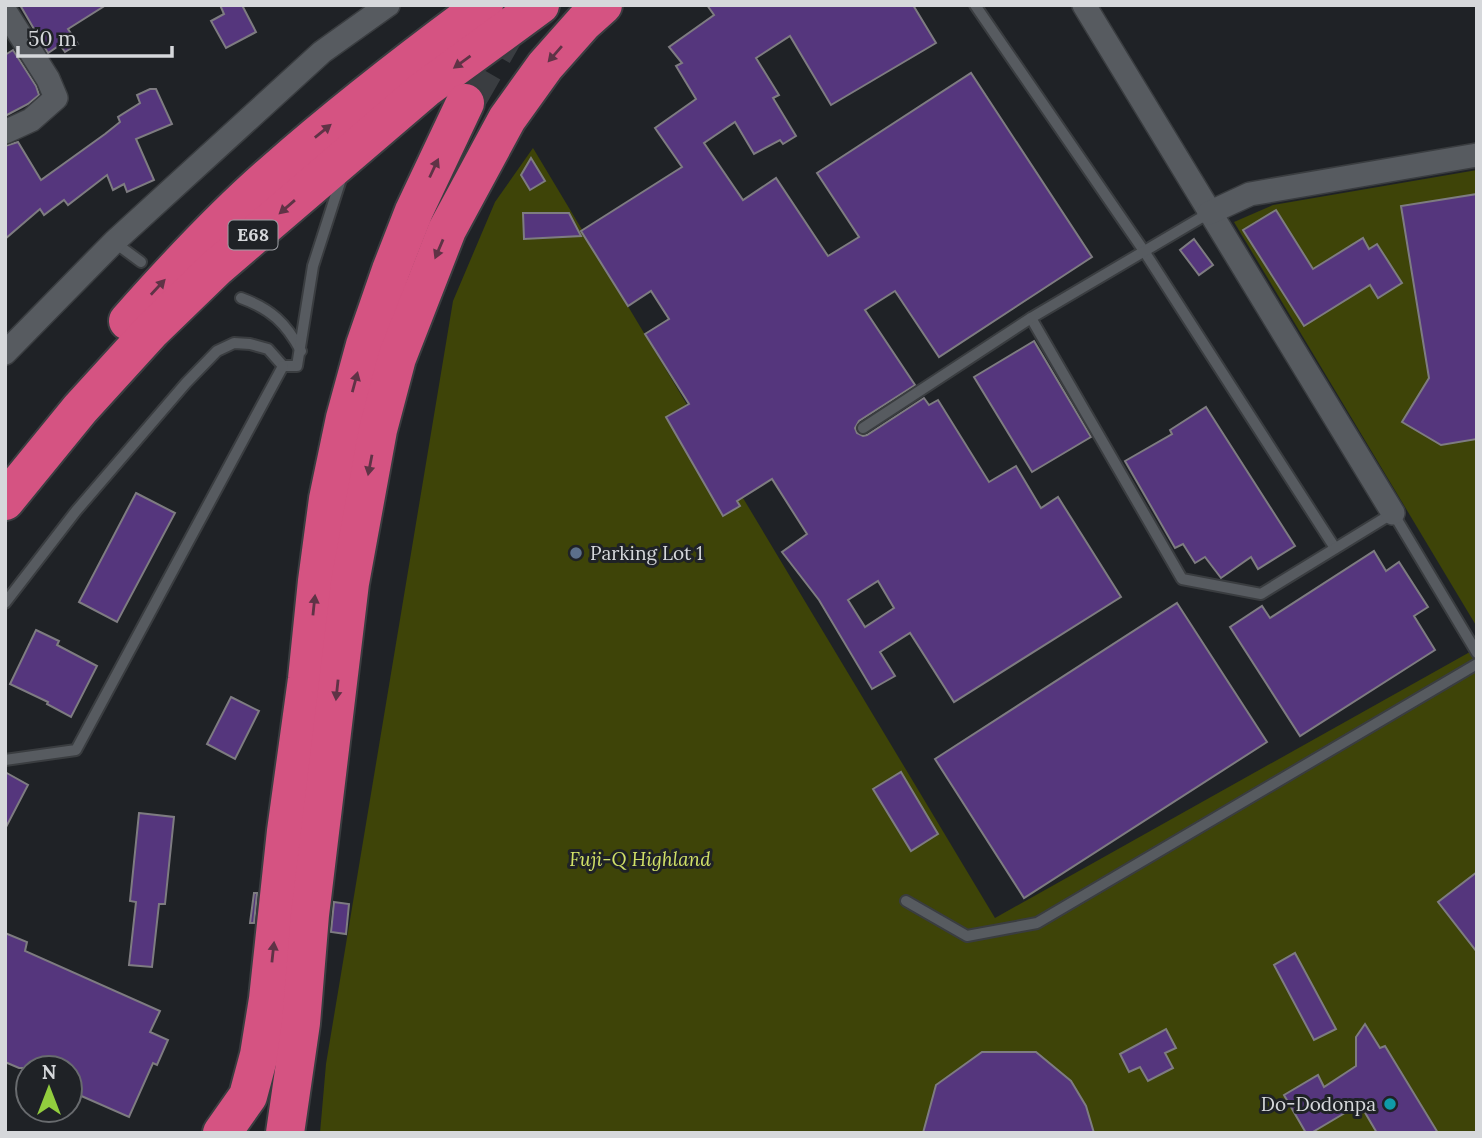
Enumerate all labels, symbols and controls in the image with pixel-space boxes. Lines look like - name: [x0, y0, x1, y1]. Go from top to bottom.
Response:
- scale bar: [18, 14, 172, 58]
- text: 50 m: [28, 25, 77, 52]
- one-way arrow: [547, 45, 563, 63]
- one-way arrow: [453, 55, 471, 69]
- one-way arrow: [314, 123, 332, 138]
- one-way arrow: [428, 158, 439, 178]
- one-way arrow: [278, 199, 295, 214]
- road number: E68: [229, 220, 278, 249]
- one-way arrow: [433, 238, 444, 259]
- one-way arrow: [150, 279, 166, 296]
- one-way arrow: [350, 370, 361, 392]
- one-way arrow: [365, 454, 376, 476]
- place label: Parking Lot 1: [590, 541, 703, 565]
- marker: Parking Lot 1: [568, 545, 584, 561]
- one-way arrow: [309, 594, 320, 616]
- one-way arrow: [331, 679, 342, 701]
- park label: Fuji-Q Highland: [569, 847, 711, 871]
- one-way arrow: [267, 941, 278, 963]
- north arrow: [14, 1054, 84, 1124]
- text: N: [42, 1060, 57, 1084]
- place label: DoｰDodonpa: [1261, 1092, 1376, 1116]
- marker: DoｰDodonpa: [1382, 1096, 1398, 1112]

